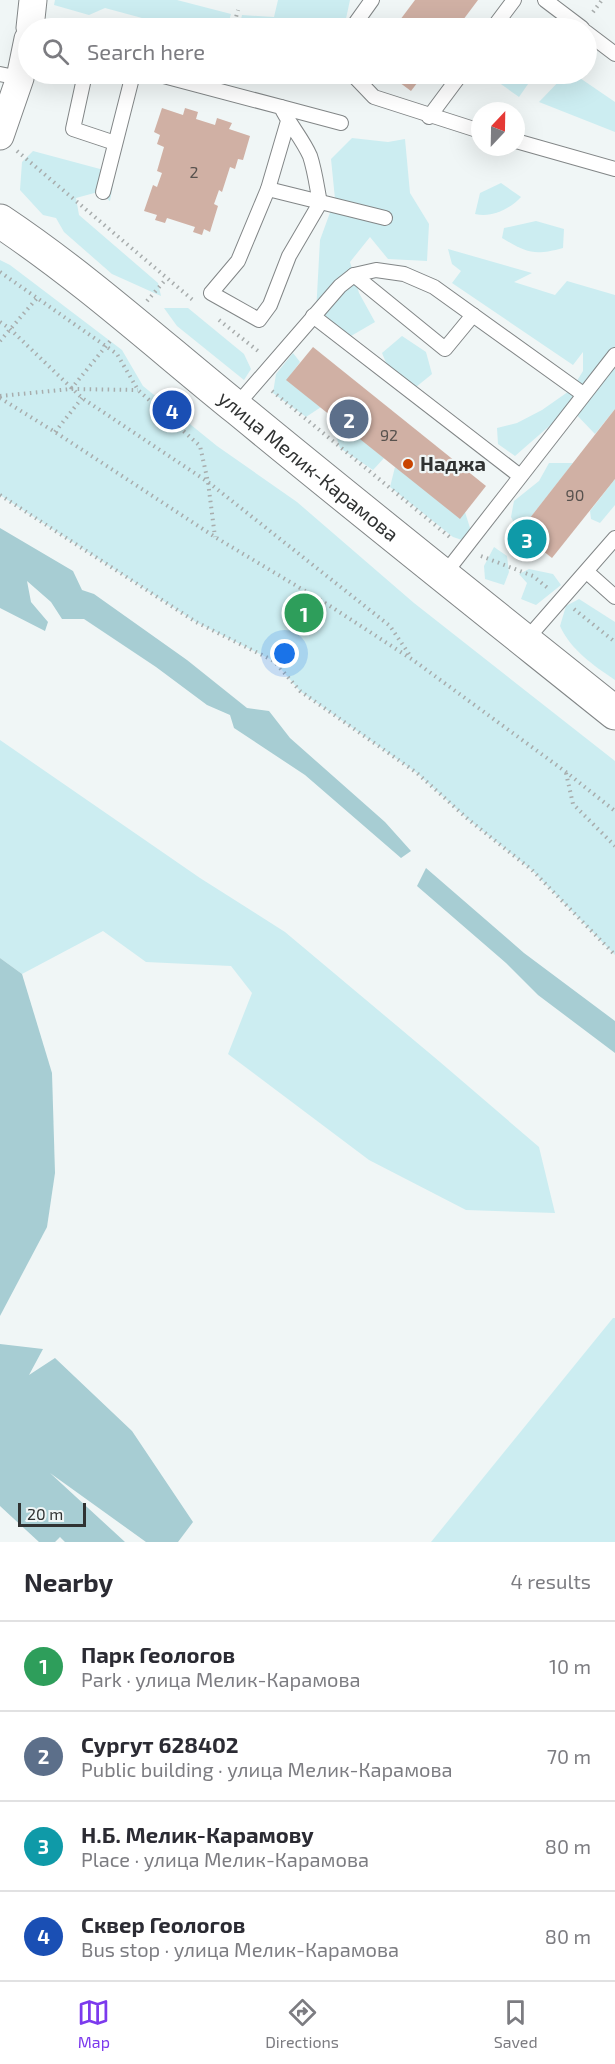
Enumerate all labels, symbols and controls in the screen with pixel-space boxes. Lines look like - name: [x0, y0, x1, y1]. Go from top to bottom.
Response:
- search box: [18, 18, 597, 84]
- icon: search: [39, 35, 72, 68]
- text: Search here: [87, 38, 205, 64]
- north arrow: [471, 102, 525, 156]
- house number: 2: [190, 162, 199, 181]
- street label: улица Мелик-Карамова: [213, 385, 404, 546]
- pin: 4: [152, 388, 192, 432]
- pin: 2: [330, 396, 368, 442]
- house number: 92: [380, 425, 398, 444]
- place label: Наджа: [420, 451, 486, 475]
- marker: Наджа: [401, 457, 415, 471]
- house number: 90: [566, 485, 584, 504]
- pin: 3: [508, 516, 546, 562]
- pin: 1: [284, 590, 324, 636]
- your location: [270, 639, 299, 668]
- scale bar: [18, 1500, 86, 1528]
- text: 20 m: [27, 1504, 63, 1523]
- text: Nearby: [24, 1566, 113, 1597]
- text: 4 results: [511, 1569, 591, 1593]
- text: Парк Геологов: [81, 1641, 235, 1667]
- text: 1: [39, 1654, 48, 1678]
- text: 10 m: [549, 1654, 591, 1678]
- text: Park · улица Мелик-Карамова: [81, 1667, 361, 1691]
- text: Сургут 628402: [81, 1731, 239, 1757]
- text: 2: [38, 1744, 49, 1768]
- text: 70 m: [547, 1744, 591, 1768]
- text: Public building · улица Мелик-Карамова: [81, 1757, 453, 1781]
- text: Н.Б. Мелик-Карамову: [81, 1821, 314, 1847]
- text: 3: [38, 1834, 49, 1858]
- text: 80 m: [545, 1834, 591, 1858]
- text: Place · улица Мелик-Карамова: [81, 1847, 369, 1871]
- text: Сквер Геологов: [81, 1911, 245, 1937]
- text: 4: [37, 1924, 50, 1948]
- text: 80 m: [545, 1924, 591, 1948]
- text: Bus stop · улица Мелик-Карамова: [81, 1937, 399, 1961]
- tab: Map: [77, 1996, 110, 2051]
- tab: Directions: [265, 1996, 339, 2051]
- tab: Saved: [494, 1996, 538, 2051]

